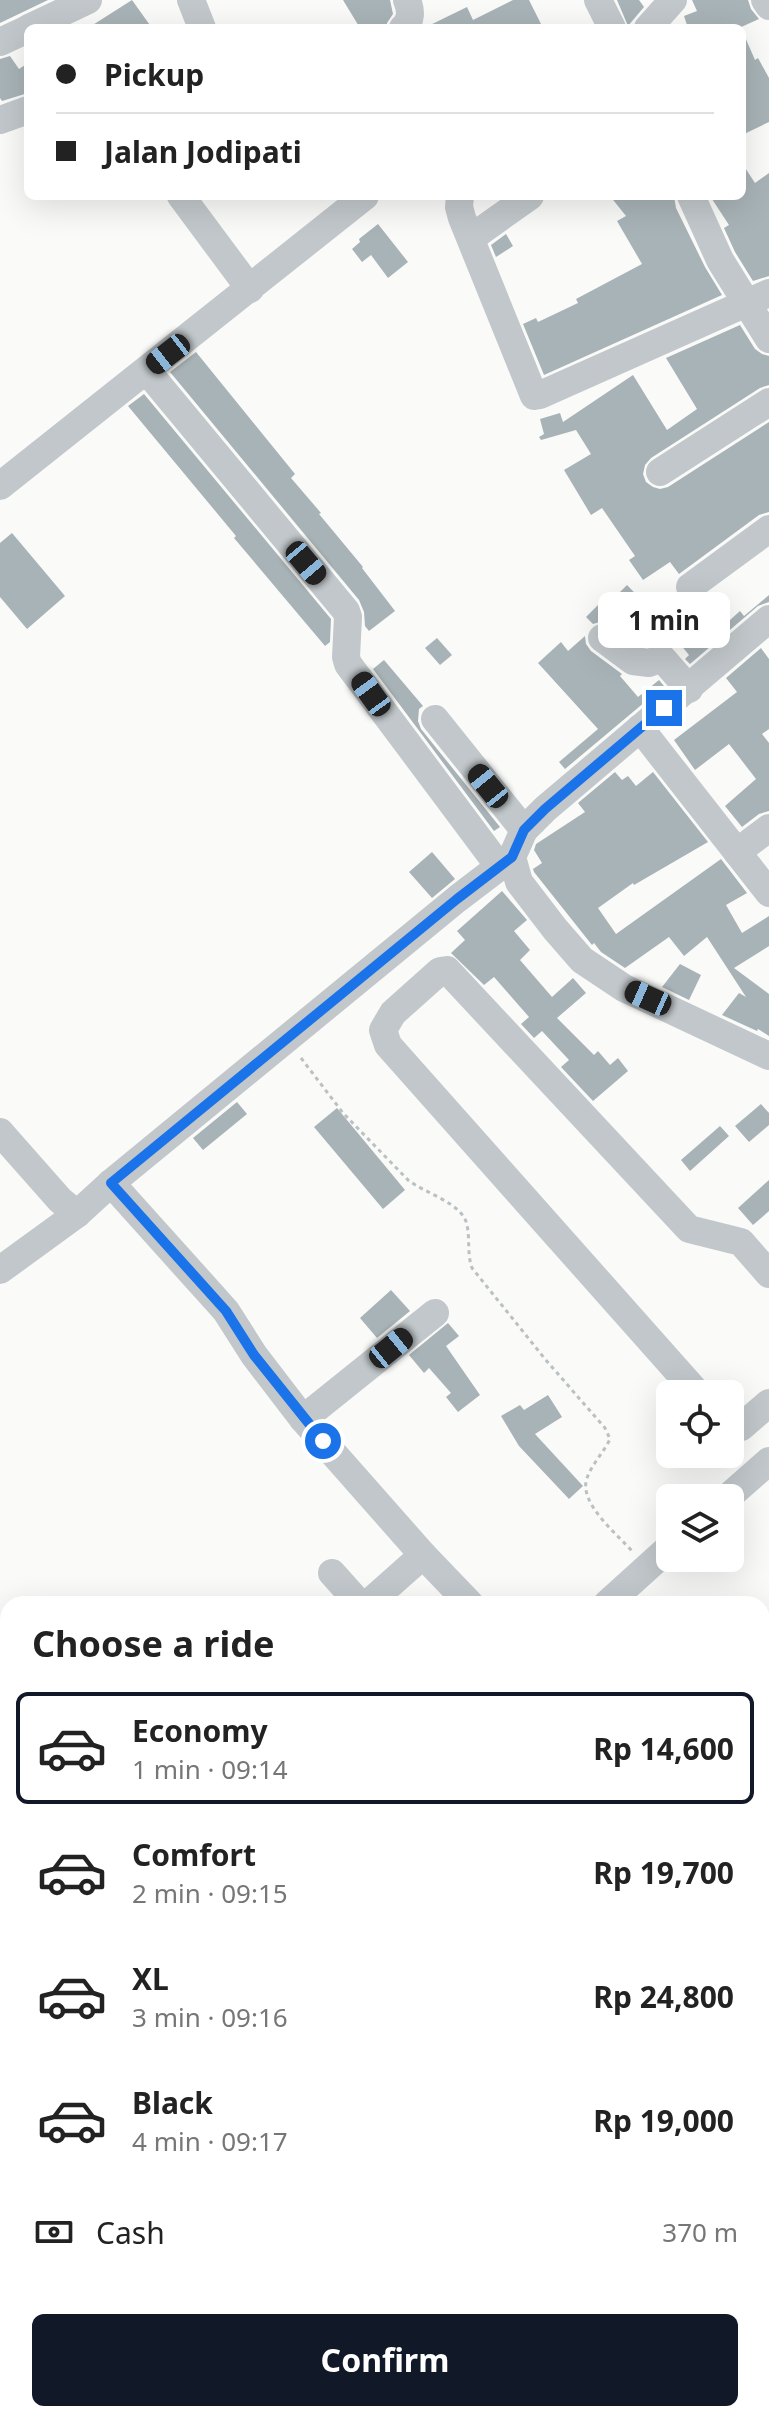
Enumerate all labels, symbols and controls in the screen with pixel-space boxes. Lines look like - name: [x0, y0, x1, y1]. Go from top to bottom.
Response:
- text: Pickup: [104, 54, 204, 95]
- text: Jalan Jodipati: [104, 131, 302, 172]
- car: [142, 330, 194, 378]
- car: [281, 537, 331, 589]
- callout: 1 min: [598, 592, 730, 648]
- text: 1 min: [628, 602, 700, 638]
- car: [347, 668, 395, 720]
- route end: [646, 690, 682, 726]
- car: [464, 760, 512, 812]
- car: [621, 977, 675, 1019]
- car: [365, 1324, 417, 1372]
- map controls: [656, 1380, 744, 1572]
- button: locate: [656, 1380, 744, 1468]
- route start: [305, 1423, 341, 1459]
- button: layers: [656, 1484, 744, 1572]
- text: Choose a ride: [32, 1619, 274, 1668]
- text: Economy: [132, 1710, 268, 1751]
- icon: car: [36, 1712, 108, 1784]
- text: Rp 14,600: [593, 1728, 734, 1769]
- text: 1 min · 09:14: [132, 1751, 288, 1787]
- text: Comfort: [132, 1834, 256, 1875]
- icon: car: [36, 1836, 108, 1908]
- text: Rp 19,700: [593, 1852, 734, 1893]
- text: 2 min · 09:15: [132, 1875, 288, 1911]
- text: XL: [132, 1958, 169, 1999]
- icon: car: [36, 1960, 108, 2032]
- text: Rp 24,800: [593, 1976, 734, 2017]
- text: 3 min · 09:16: [132, 1999, 288, 2035]
- text: Black: [132, 2082, 213, 2123]
- icon: car: [36, 2084, 108, 2156]
- text: Rp 19,000: [593, 2100, 734, 2141]
- text: 4 min · 09:17: [132, 2123, 288, 2159]
- icon: cash: [32, 2210, 76, 2254]
- text: Cash: [96, 2212, 165, 2253]
- text: 370 m: [662, 2214, 738, 2250]
- button: Confirm: [32, 2314, 738, 2406]

